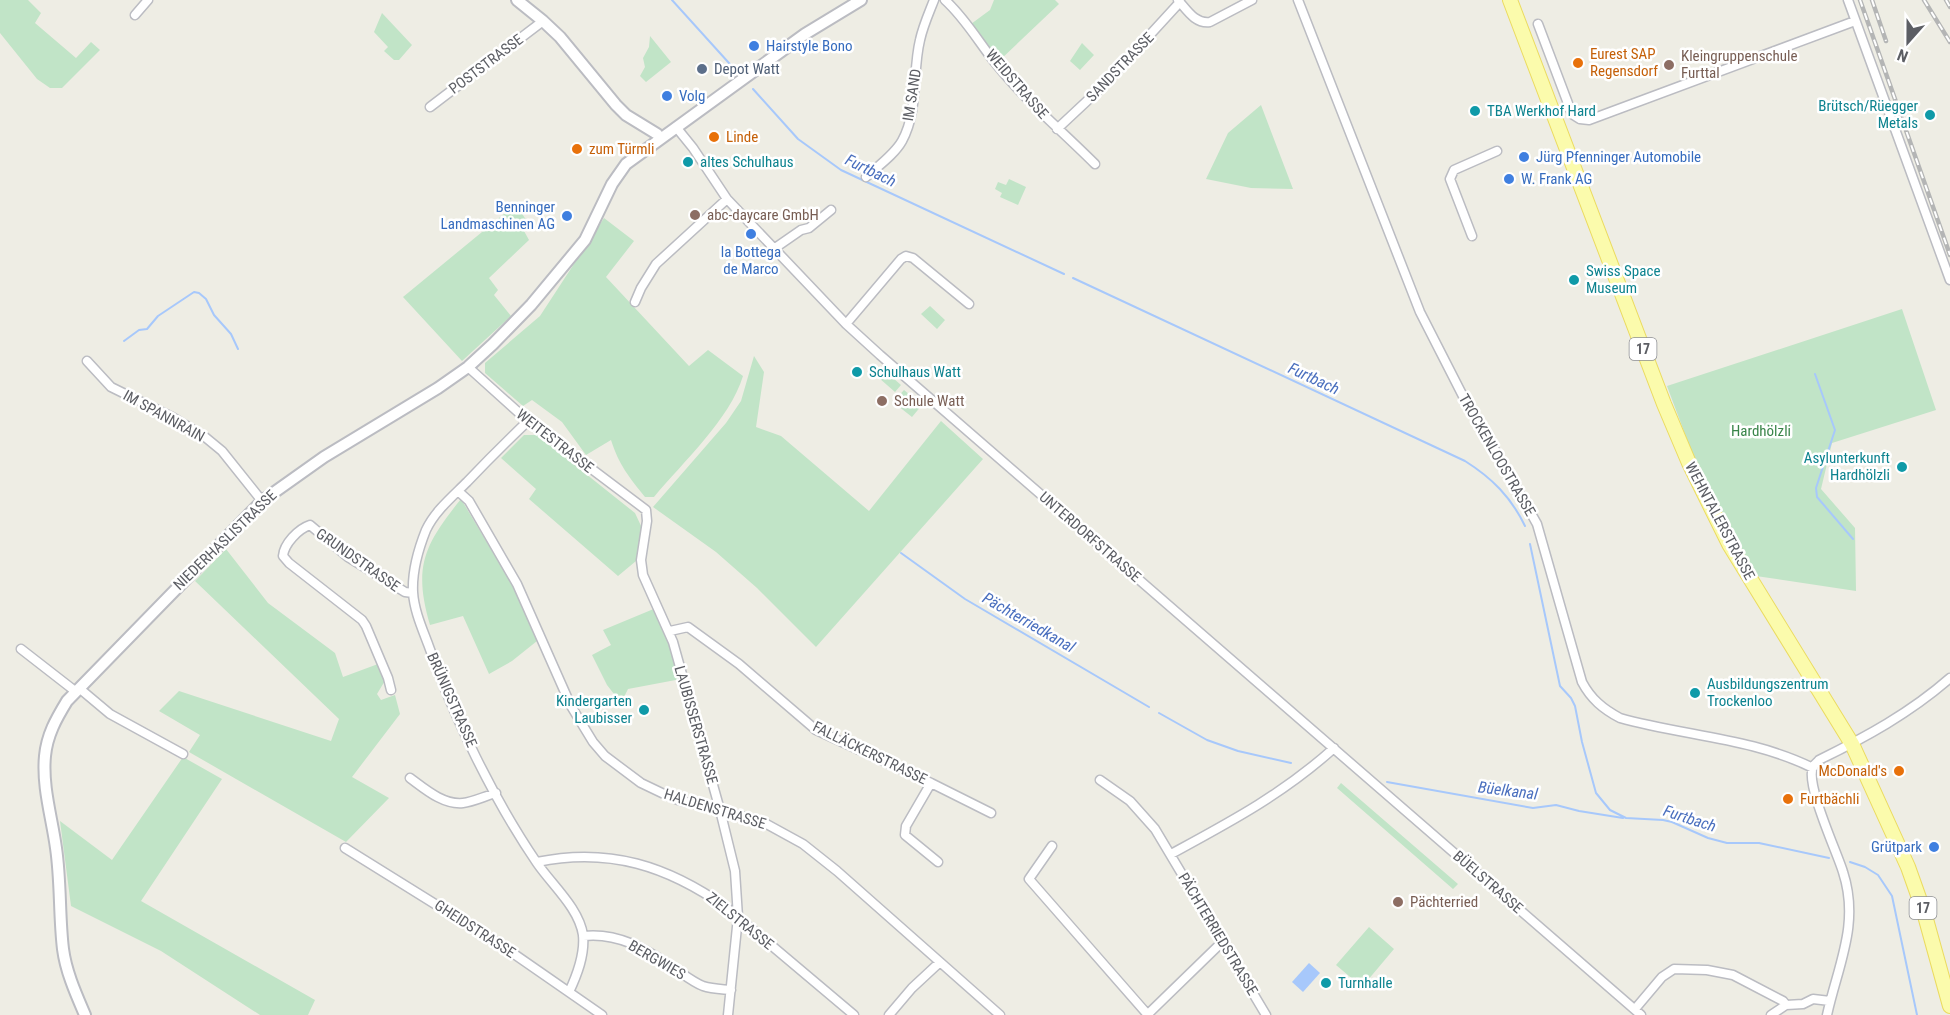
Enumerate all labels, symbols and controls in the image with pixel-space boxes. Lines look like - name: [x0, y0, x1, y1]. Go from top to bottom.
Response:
- north arrow: [1878, 12, 1938, 72]
- street label: SANDSTRASSE: [1082, 29, 1158, 105]
- street label: POSTSTRASSE: [445, 30, 527, 98]
- place label: Hairstyle Bono: [766, 37, 852, 55]
- marker: Hairstyle Bono: [747, 39, 761, 53]
- street label: WEIDSTRASSE: [982, 45, 1052, 123]
- place label: Eurest SAP Regensdorf: [1590, 45, 1658, 80]
- text: N: [1895, 45, 1911, 66]
- place label: Kleingruppenschule Furttal: [1681, 47, 1797, 82]
- marker: Eurest SAP Regensdorf: [1571, 56, 1585, 70]
- marker: Kleingruppenschule Furttal: [1662, 58, 1676, 72]
- place label: Depot Watt: [714, 60, 780, 78]
- marker: Depot Watt: [695, 62, 709, 76]
- street label: IM SAND: [899, 68, 925, 122]
- place label: Volg: [679, 87, 705, 105]
- marker: Volg: [660, 89, 674, 103]
- place label: Brütsch/Rüegger Metals: [1818, 97, 1918, 132]
- place label: TBA Werkhof Hard: [1487, 102, 1596, 120]
- marker: TBA Werkhof Hard: [1468, 104, 1482, 118]
- marker: Brütsch/Rüegger Metals: [1923, 108, 1937, 122]
- place label: Linde: [726, 128, 758, 146]
- marker: Linde: [707, 130, 721, 144]
- place label: zum Türmli: [589, 140, 654, 158]
- marker: zum Türmli: [570, 142, 584, 156]
- place label: Jürg Pfenninger Automobile: [1536, 148, 1701, 166]
- water label: Furtbach: [842, 150, 899, 191]
- marker: Jürg Pfenninger Automobile: [1517, 150, 1531, 164]
- place label: altes Schulhaus: [700, 153, 794, 171]
- marker: altes Schulhaus: [681, 155, 695, 169]
- place label: W. Frank AG: [1521, 170, 1592, 188]
- marker: W. Frank AG: [1502, 172, 1516, 186]
- place label: Benninger Landmaschinen AG: [441, 198, 555, 233]
- place label: abc-daycare GmbH: [707, 206, 819, 224]
- marker: abc-daycare GmbH: [688, 208, 702, 222]
- marker: Benninger Landmaschinen AG: [560, 209, 574, 223]
- marker: la Bottega de Marco: [744, 227, 758, 241]
- place label: la Bottega de Marco: [721, 243, 781, 278]
- place label: Swiss Space Museum: [1586, 262, 1660, 297]
- marker: Swiss Space Museum: [1567, 273, 1581, 287]
- road number: 17: [1630, 338, 1656, 360]
- water label: Furtbach: [1285, 358, 1342, 399]
- place label: Schulhaus Watt: [869, 363, 961, 381]
- marker: Schulhaus Watt: [850, 365, 864, 379]
- street label: IM SPANNRAIN: [120, 386, 208, 446]
- street label: TROCKENLOOSTRASSE: [1455, 391, 1539, 519]
- place label: Schule Watt: [894, 392, 964, 410]
- marker: Schule Watt: [875, 394, 889, 408]
- street label: WEITESTRASSE: [513, 405, 597, 477]
- park label: Hardhölzli: [1731, 422, 1791, 440]
- place label: Asylunterkunft Hardhölzli: [1804, 449, 1890, 484]
- street label: WEHNTALERSTRASSE: [1681, 459, 1759, 583]
- marker: Asylunterkunft Hardhölzli: [1895, 460, 1909, 474]
- street label: NIEDERHASLISTRASSE: [170, 486, 280, 594]
- street label: UNTERDORFSTRASSE: [1036, 488, 1144, 586]
- street label: GRUNDSTRASSE: [313, 524, 403, 596]
- water label: Pächterriedkanal: [979, 588, 1079, 657]
- street label: BRÜNIGSTRASSE: [423, 650, 481, 750]
- street label: LAUBISSERSTRASSE: [670, 664, 722, 786]
- place label: Ausbildungszentrum Trockenloo: [1707, 675, 1828, 710]
- marker: Ausbildungszentrum Trockenloo: [1688, 686, 1702, 700]
- place label: Kindergarten Laubisser: [556, 692, 632, 727]
- marker: Kindergarten Laubisser: [637, 703, 651, 717]
- street label: FALLÄCKERSTRASSE: [810, 718, 930, 788]
- place label: McDonald's: [1818, 762, 1887, 780]
- marker: McDonald's: [1892, 764, 1906, 778]
- water label: Büelkanal: [1477, 777, 1539, 804]
- street label: HALDENSTRASSE: [662, 785, 768, 833]
- place label: Furtbächli: [1800, 790, 1859, 808]
- marker: Furtbächli: [1781, 792, 1795, 806]
- water label: Furtbach: [1661, 801, 1719, 836]
- place label: Grütpark: [1871, 838, 1922, 856]
- marker: Grütpark: [1927, 840, 1941, 854]
- street label: BÜELSTRASSE: [1449, 847, 1527, 917]
- street label: PÄCHTERRIEDSTRASSE: [1174, 870, 1262, 998]
- street label: ZIELSTRASSE: [703, 888, 777, 954]
- place label: Pächterried: [1410, 893, 1478, 911]
- marker: Pächterried: [1391, 895, 1405, 909]
- street label: GHEIDSTRASSE: [431, 896, 519, 962]
- road number: 17: [1910, 897, 1936, 919]
- street label: BERGWIES: [625, 936, 689, 984]
- place label: Turnhalle: [1338, 974, 1393, 992]
- marker: Turnhalle: [1319, 976, 1333, 990]

